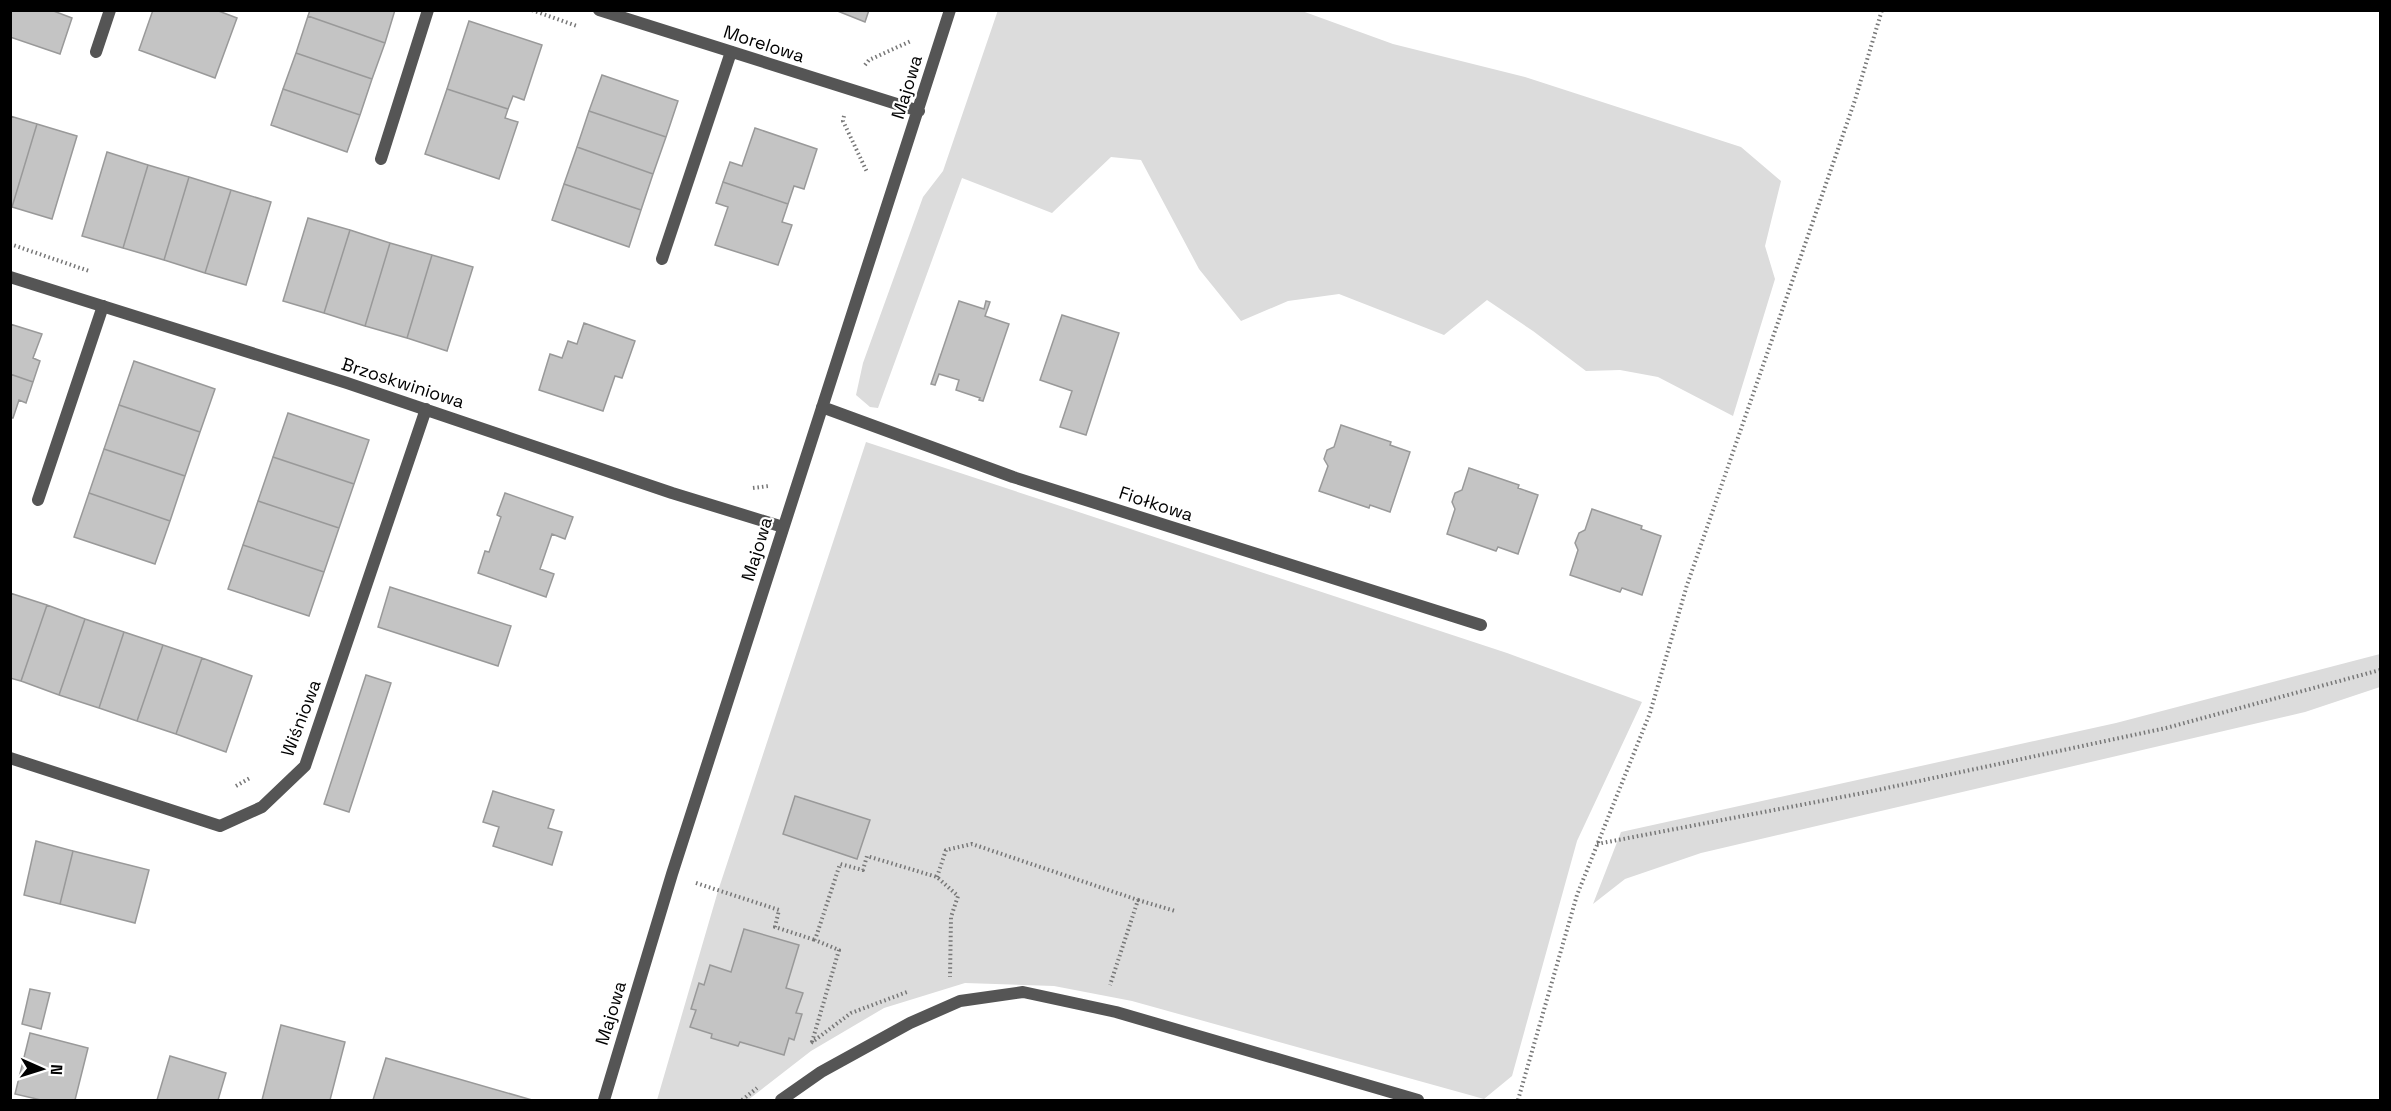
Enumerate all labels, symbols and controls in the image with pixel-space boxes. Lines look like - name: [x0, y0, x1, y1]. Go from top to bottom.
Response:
- street label: Morelowa: [721, 20, 808, 67]
- street label: Majowa: [886, 52, 927, 122]
- street label: Brzoskwiniowa: [339, 352, 468, 413]
- street label: Fiołkowa: [1116, 481, 1196, 526]
- street label: Majowa: [736, 514, 777, 584]
- street label: Wiśniowa: [275, 676, 326, 760]
- street label: Majowa: [590, 978, 631, 1048]
- north arrow: [12, 1039, 72, 1099]
- text: N: [46, 1064, 67, 1076]

